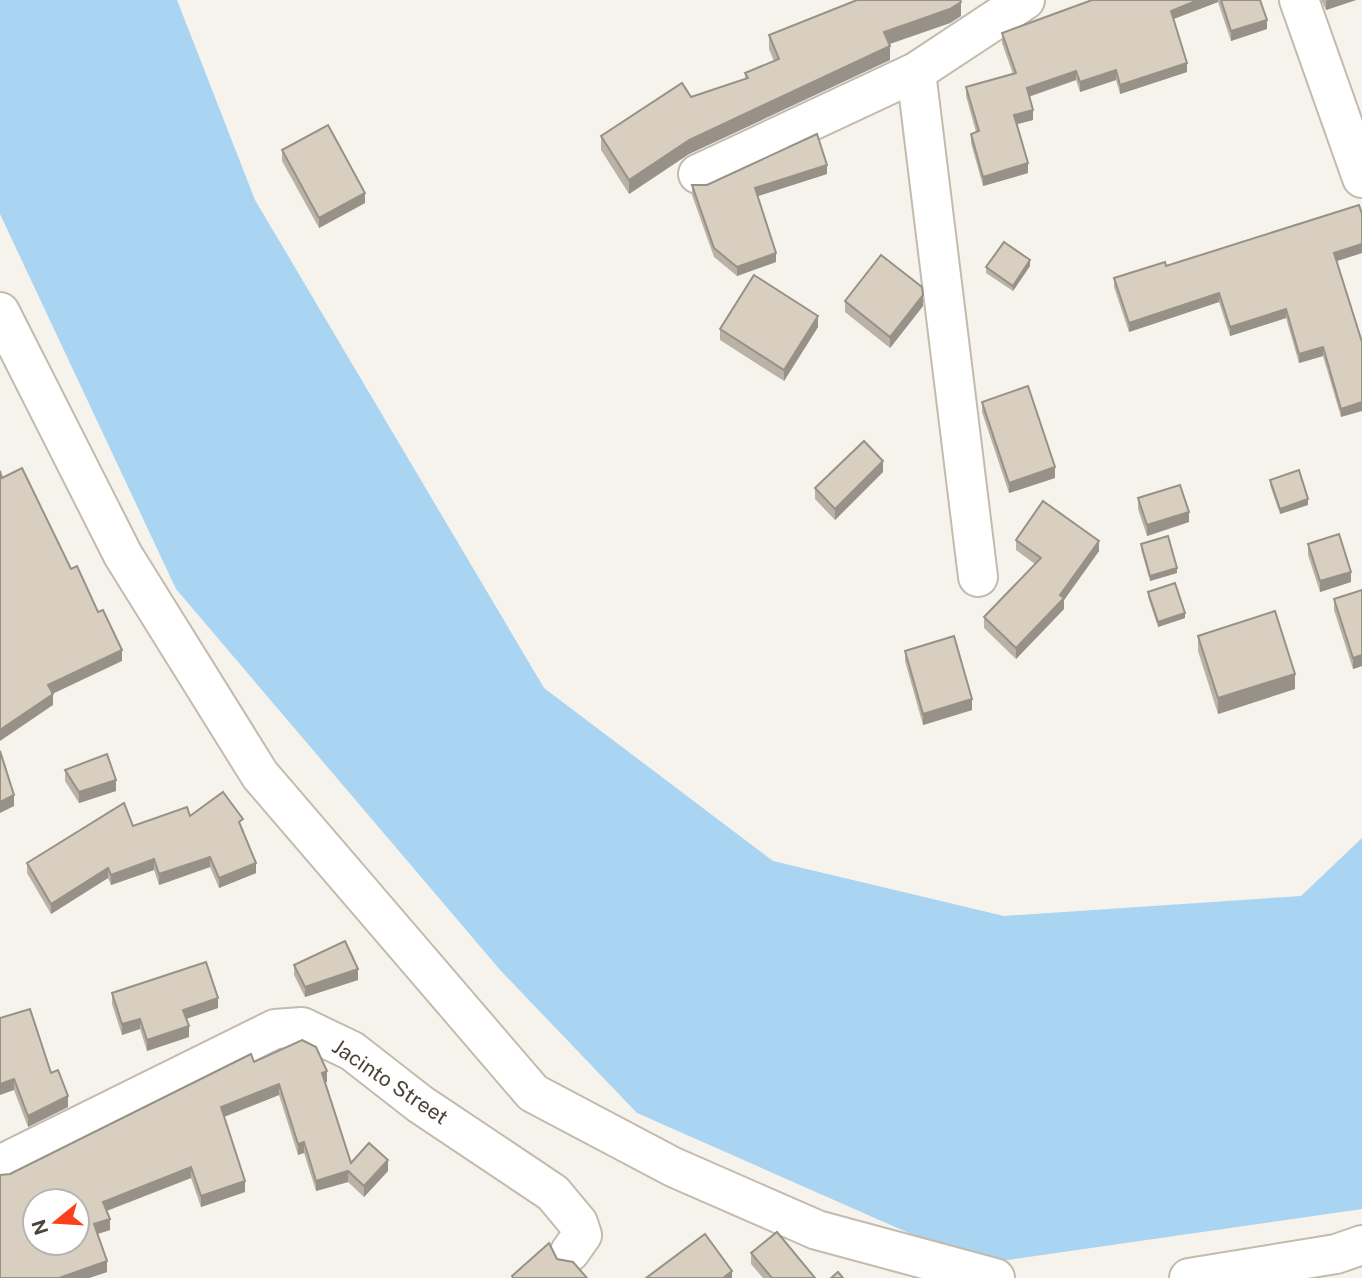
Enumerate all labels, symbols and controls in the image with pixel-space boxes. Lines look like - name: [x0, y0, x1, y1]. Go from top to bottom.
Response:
- street label: Jacinto Street: [328, 1034, 453, 1129]
- north arrow: [21, 1187, 91, 1257]
- text: N: [27, 1217, 53, 1238]

